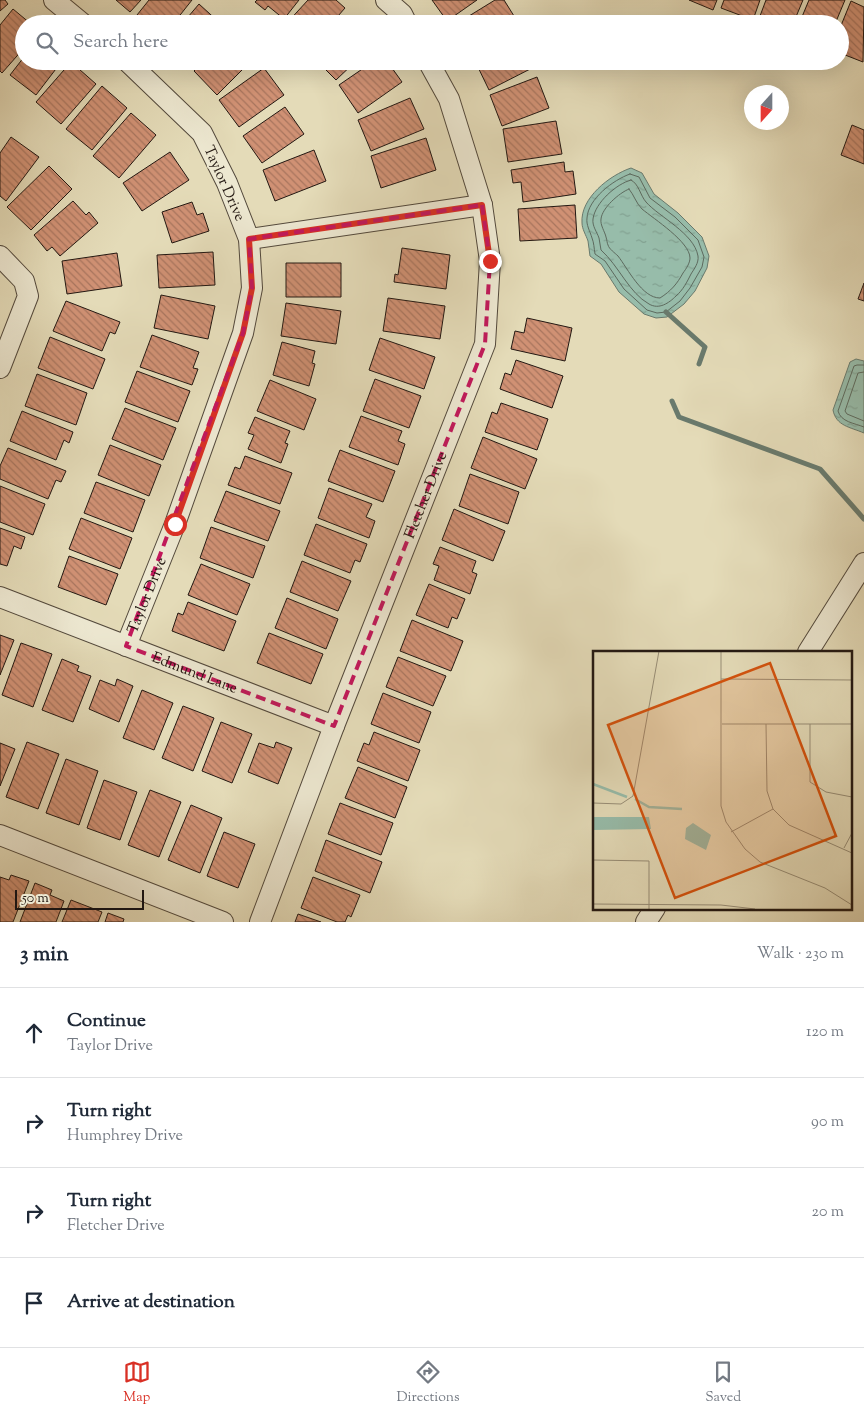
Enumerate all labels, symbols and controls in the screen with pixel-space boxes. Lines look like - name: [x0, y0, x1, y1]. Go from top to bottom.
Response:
- search box: [15, 15, 849, 70]
- icon: search: [33, 29, 61, 57]
- text: Search here: [73, 29, 168, 56]
- north arrow: [744, 85, 789, 130]
- street label: Taylor Drive: [198, 143, 250, 225]
- route end: [479, 250, 502, 273]
- street label: Fletcher Drive: [400, 449, 453, 542]
- route start: [164, 513, 187, 536]
- street label: Taylor Drive: [123, 554, 173, 637]
- street label: Edmund Lane: [148, 648, 240, 700]
- inset map: [593, 651, 852, 909]
- scale bar: [15, 887, 144, 910]
- text: 50 m: [22, 889, 49, 909]
- text: 3 min: [20, 940, 69, 970]
- text: Walk · 230 m: [757, 943, 844, 966]
- text: Continue: [67, 1008, 146, 1035]
- icon: ahead: [20, 1019, 48, 1047]
- text: 120 m: [806, 1021, 844, 1044]
- text: Taylor Drive: [67, 1035, 153, 1058]
- text: Turn right: [67, 1098, 151, 1125]
- icon: right: [20, 1109, 48, 1137]
- text: 90 m: [811, 1111, 844, 1134]
- text: Humphrey Drive: [67, 1125, 183, 1148]
- text: Turn right: [67, 1188, 151, 1215]
- icon: right: [20, 1199, 48, 1227]
- text: 20 m: [811, 1201, 844, 1224]
- text: Fletcher Drive: [67, 1215, 165, 1238]
- icon: arrive: [20, 1289, 48, 1317]
- text: Arrive at destination: [67, 1289, 235, 1316]
- tab: Map: [123, 1358, 151, 1408]
- tab: Directions: [396, 1358, 460, 1408]
- tab: Saved: [705, 1358, 741, 1408]

